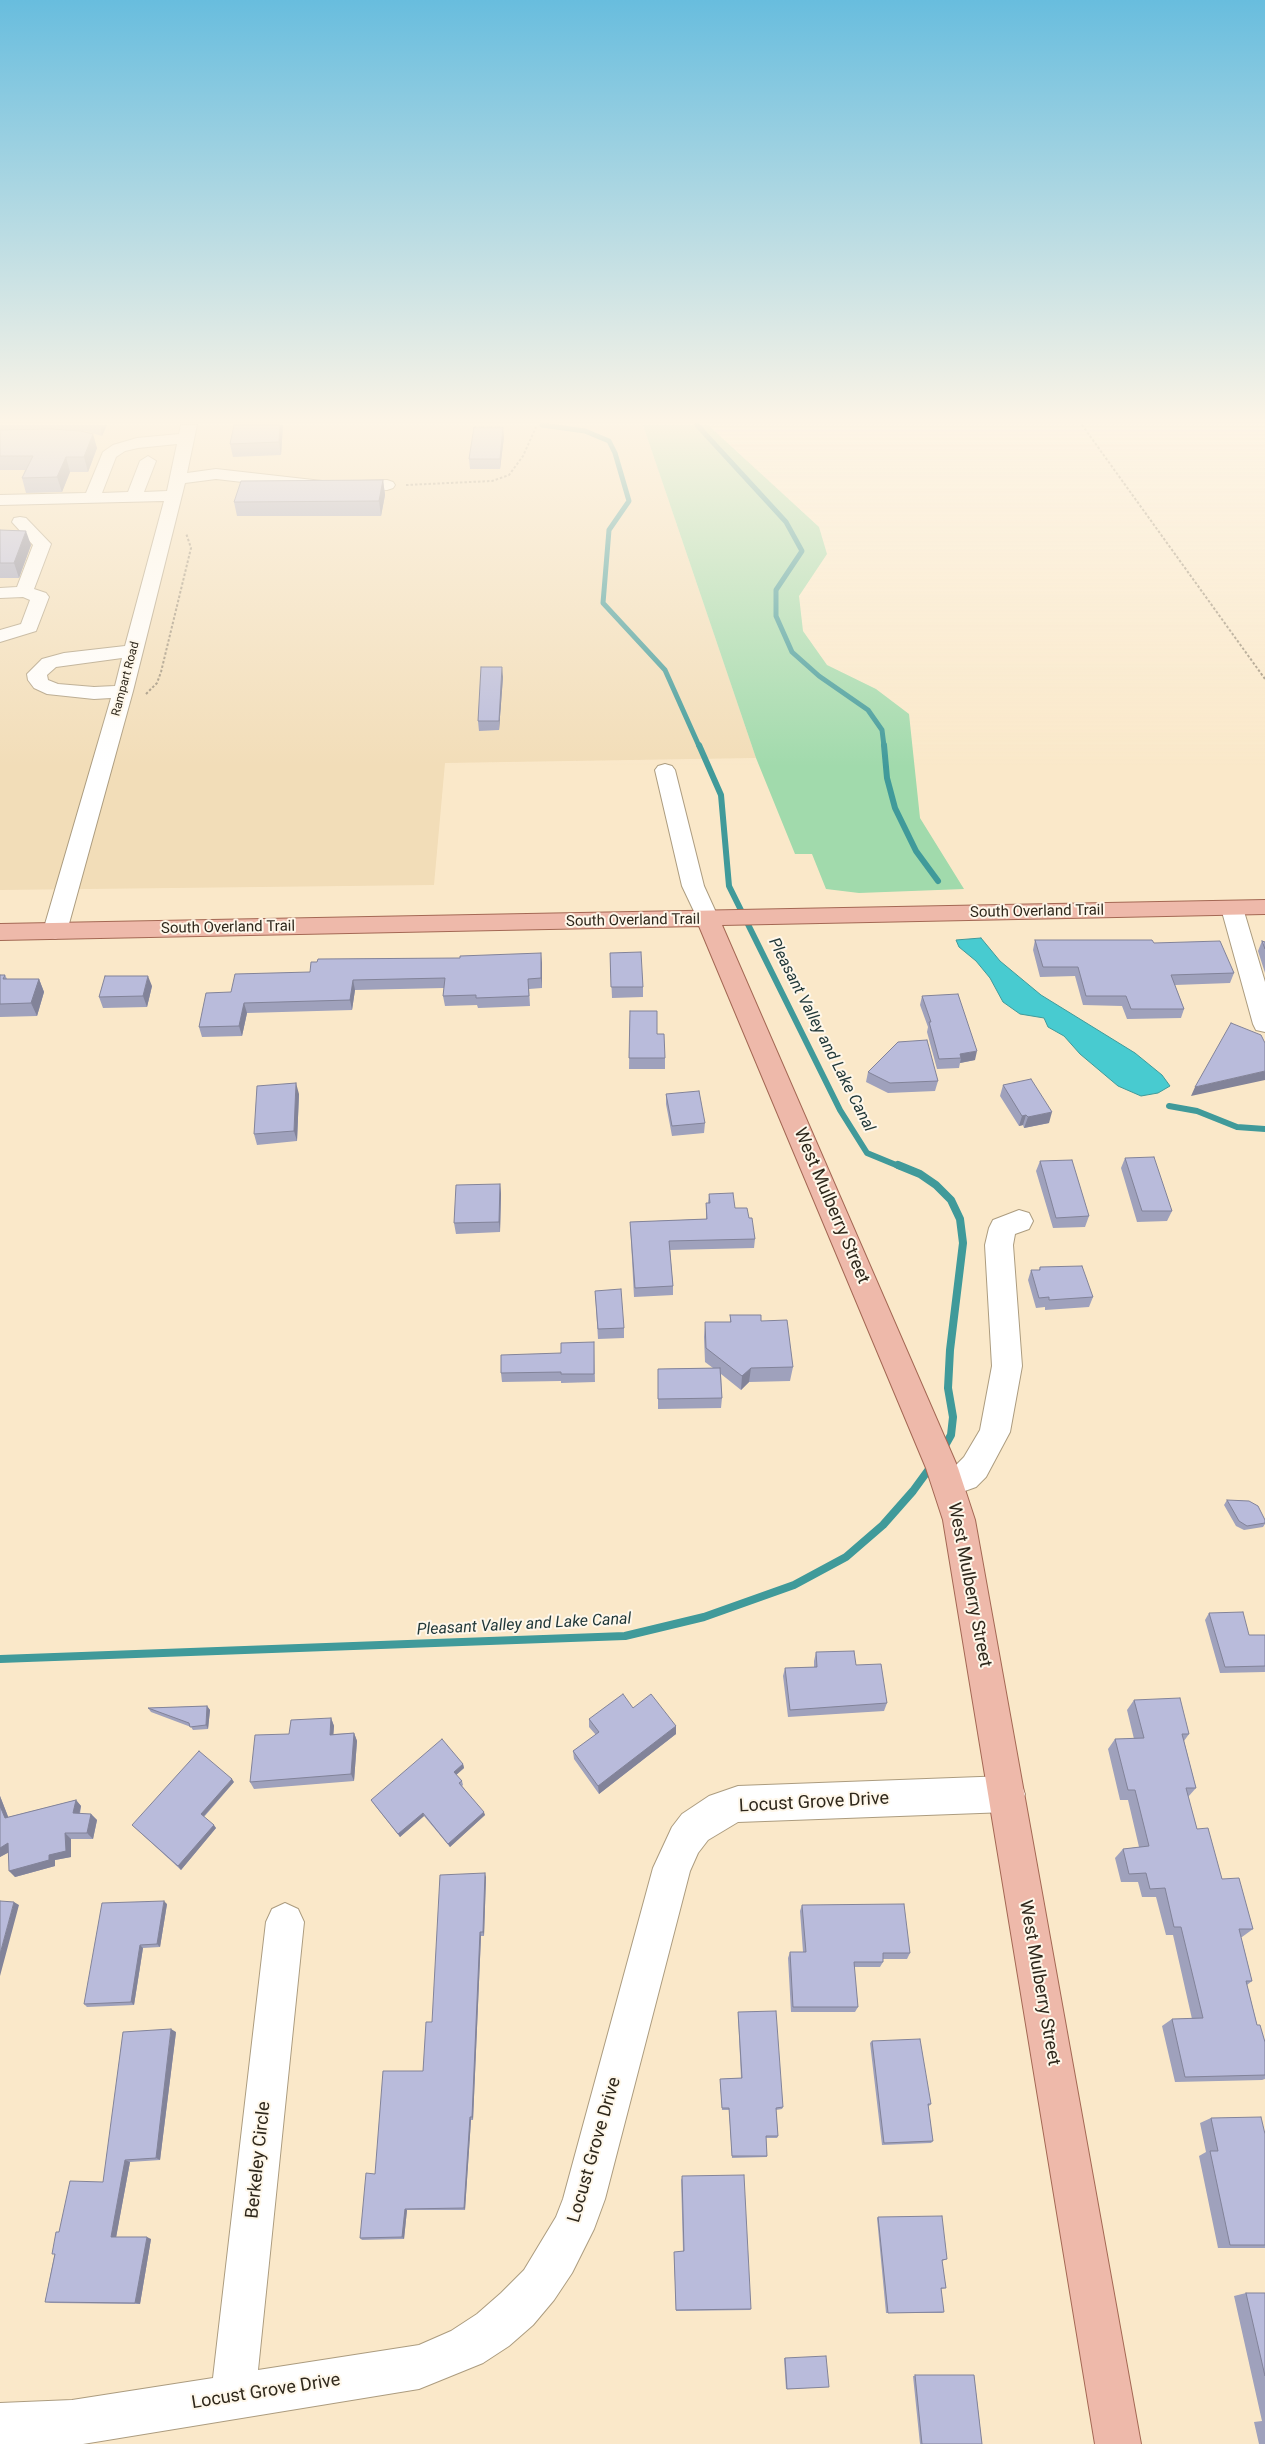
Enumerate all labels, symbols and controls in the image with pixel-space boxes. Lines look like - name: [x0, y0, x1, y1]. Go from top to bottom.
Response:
- street label: Rampart Road: [109, 640, 143, 718]
- street label: South Overland Trail: [970, 902, 1104, 922]
- street label: South Overland Trail: [566, 911, 700, 931]
- street label: South Overland Trail: [161, 918, 295, 938]
- water label: Pleasant Valley and Lake Canal: [764, 935, 878, 1135]
- street label: West Mulberry Street: [788, 1125, 874, 1287]
- street label: West Mulberry Street: [942, 1501, 996, 1669]
- water label: Pleasant Valley and Lake Canal: [416, 1610, 632, 1640]
- street label: Locust Grove Drive: [738, 1788, 890, 1818]
- street label: West Mulberry Street: [1014, 1899, 1064, 2067]
- street label: Locust Grove Drive: [564, 2075, 626, 2225]
- street label: Berkeley Circle: [242, 2100, 276, 2220]
- street label: Locust Grove Drive: [190, 2370, 342, 2414]

